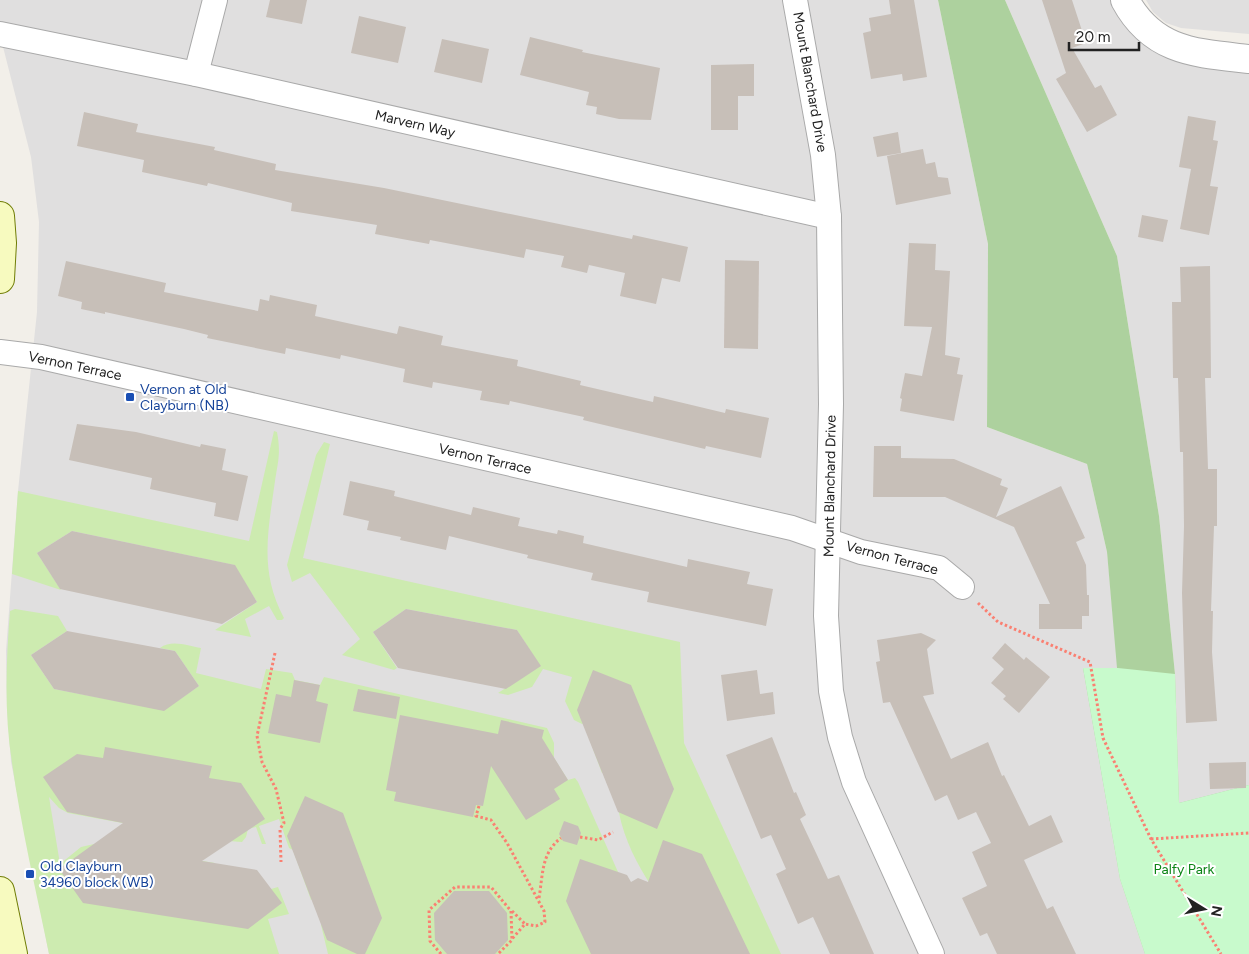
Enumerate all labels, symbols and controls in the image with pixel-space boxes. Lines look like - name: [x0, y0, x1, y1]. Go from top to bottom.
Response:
- street label: Mount Blanchard Drive: [789, 10, 831, 154]
- scale bar: [1069, 20, 1139, 52]
- text: 20 m: [1076, 28, 1110, 46]
- street label: Marvern Way: [373, 107, 457, 142]
- street label: Vernon Terrace: [27, 348, 124, 384]
- place label: Vernon at Old Clayburn (NB): [140, 381, 229, 414]
- marker: Vernon at Old Clayburn (NB): [124, 391, 136, 403]
- street label: Mount Blanchard Drive: [820, 414, 840, 557]
- street label: Vernon Terrace: [437, 440, 534, 478]
- street label: Vernon Terrace: [844, 537, 940, 579]
- place label: Old Clayburn 34960 block (WB): [40, 858, 154, 891]
- park label: Palfy Park: [1154, 861, 1215, 878]
- marker: Old Clayburn 34960 block (WB): [24, 868, 36, 880]
- north arrow: [1179, 884, 1229, 934]
- text: N: [1207, 904, 1226, 918]

